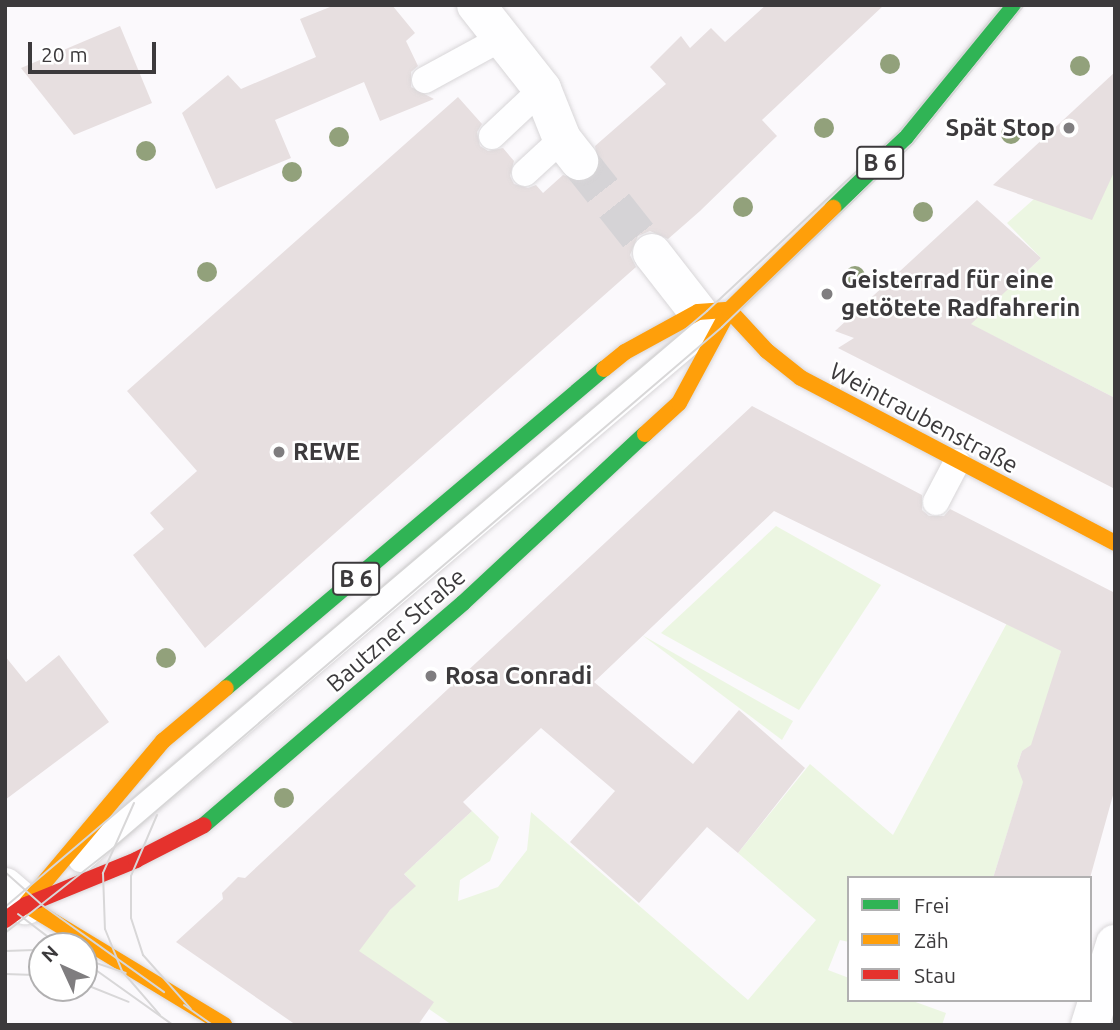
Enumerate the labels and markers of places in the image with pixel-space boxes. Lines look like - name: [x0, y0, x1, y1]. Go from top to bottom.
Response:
- place label: Spät Stop: [946, 114, 1055, 142]
- marker: Spät Stop: [1061, 120, 1077, 136]
- place label: Geisterrad für eine getötete Radfahrerin: [841, 266, 1080, 322]
- marker: Geisterrad für eine getötete Radfahrerin: [819, 286, 835, 302]
- place label: REWE: [293, 438, 360, 466]
- marker: REWE: [271, 444, 287, 460]
- place label: Rosa Conradi: [445, 662, 592, 690]
- marker: Rosa Conradi: [423, 668, 439, 684]

